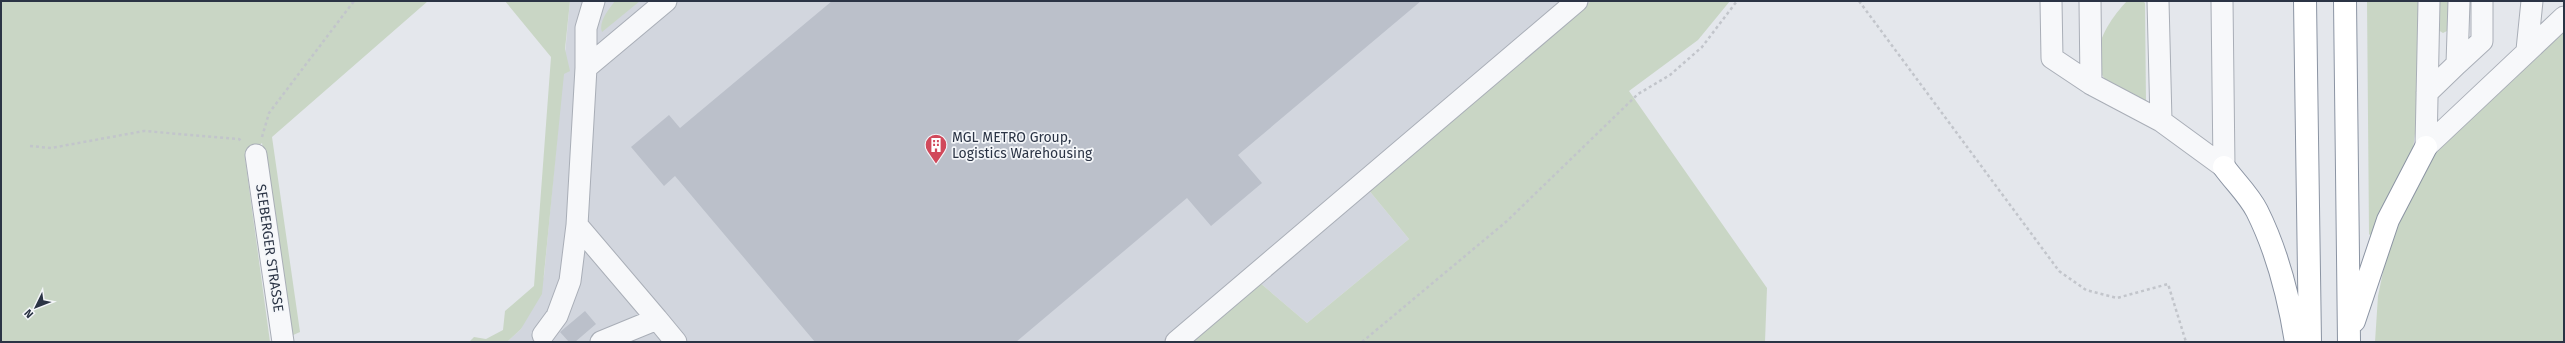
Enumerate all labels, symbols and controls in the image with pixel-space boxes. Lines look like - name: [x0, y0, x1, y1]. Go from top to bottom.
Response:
- place label: MGL METRO Group, Logistics Warehousing: [952, 129, 1093, 162]
- building icon: MGL METRO Group, Logistics Warehousing: [923, 132, 949, 165]
- street label: SEEBERGER STRASSE: [252, 183, 287, 313]
- north arrow: [16, 287, 56, 327]
- text: N: [22, 306, 36, 321]

